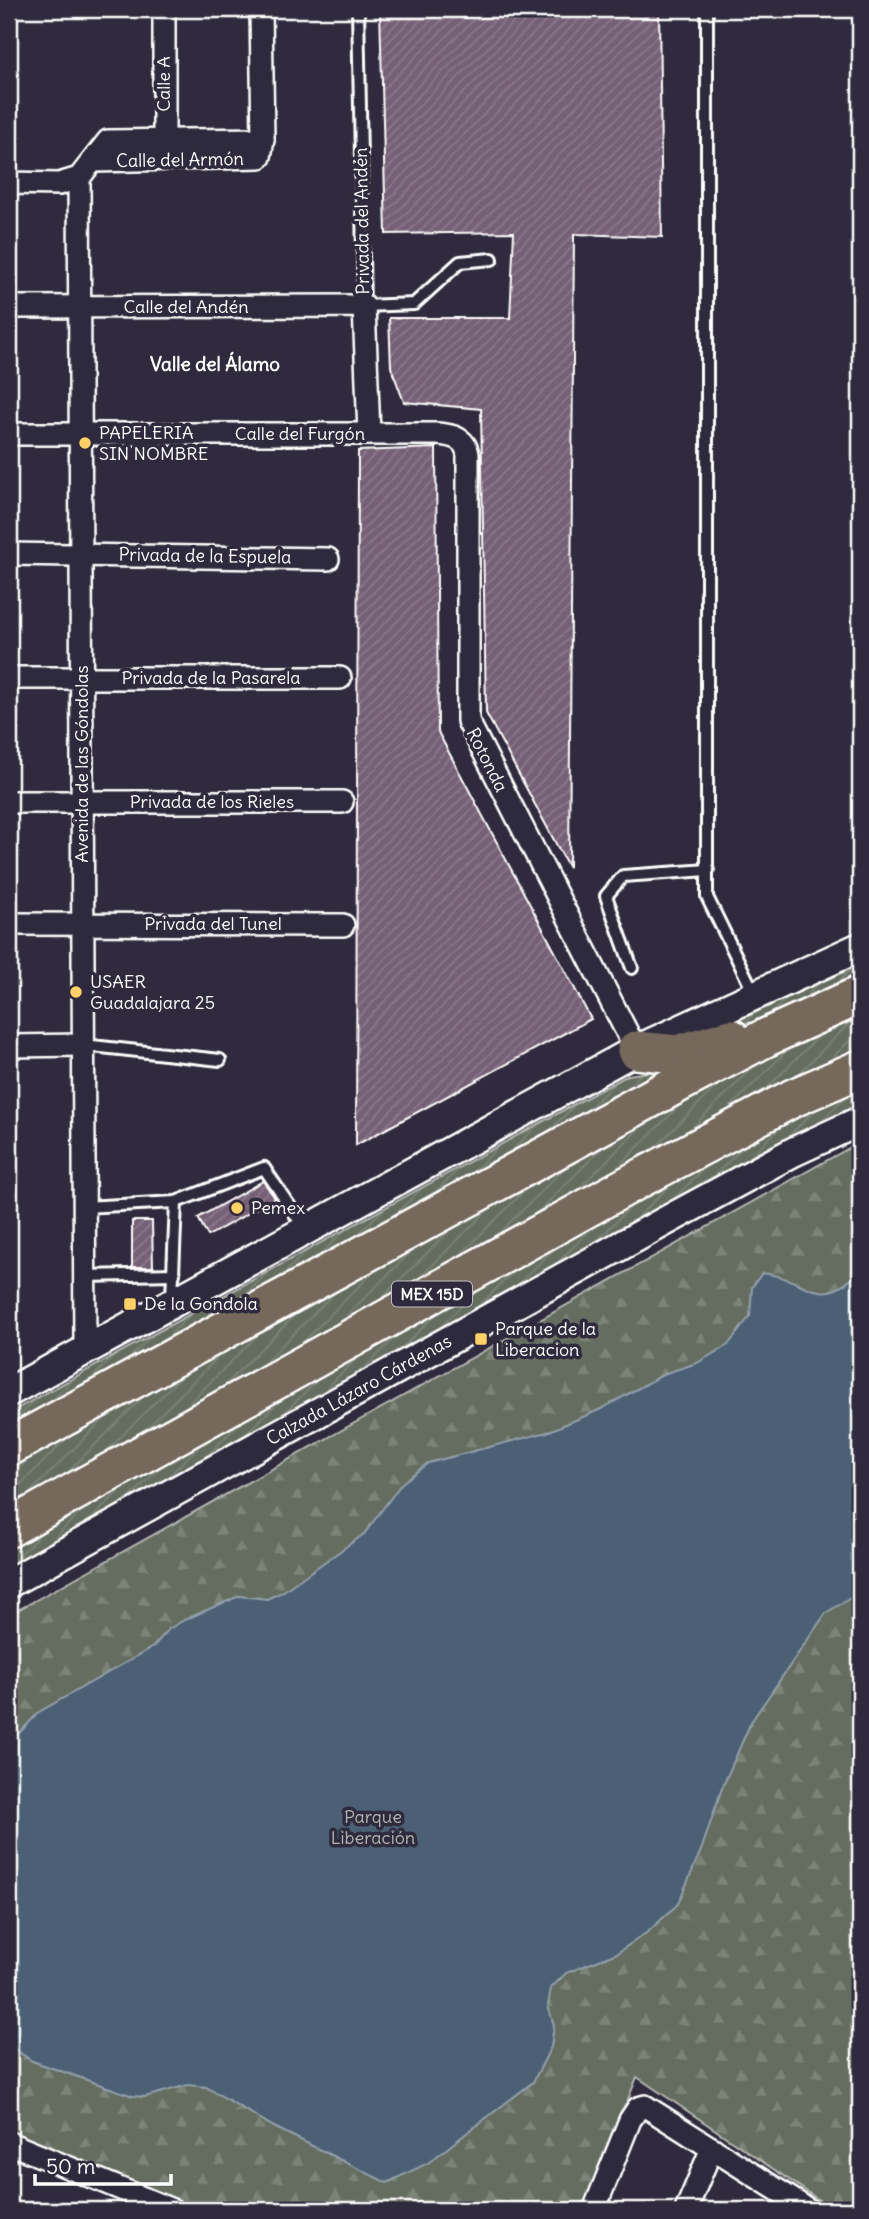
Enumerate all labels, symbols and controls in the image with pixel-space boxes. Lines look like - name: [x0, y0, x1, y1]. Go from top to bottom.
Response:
- street label: Calle A: [152, 56, 175, 112]
- street label: Calle del Armón: [116, 147, 244, 172]
- street label: Privada del Andén: [349, 147, 374, 295]
- street label: Calle del Andén: [123, 295, 249, 318]
- district label: Valle del Álamo: [150, 351, 280, 376]
- place label: PAPELERIA SIN NOMBRE: [99, 421, 208, 465]
- street label: Calle del Furgón: [235, 422, 365, 445]
- marker: PAPELERIA SIN NOMBRE: [77, 435, 93, 451]
- street label: Privada de la Espuela: [118, 542, 292, 569]
- street label: Avenida de las Góndolas: [70, 665, 93, 863]
- street label: Privada de la Pasarela: [121, 666, 301, 689]
- street label: Rotonda: [462, 724, 513, 796]
- street label: Privada de los Rieles: [130, 790, 294, 813]
- street label: Privada del Tunel: [144, 912, 282, 935]
- place label: USAER Guadalajara 25: [90, 970, 215, 1014]
- marker: USAER Guadalajara 25: [68, 984, 84, 1000]
- place label: Pemex: [251, 1196, 305, 1219]
- marker: Pemex: [229, 1200, 245, 1216]
- road number: MEX 15D: [392, 1282, 472, 1306]
- place label: De la Gondola: [144, 1292, 258, 1315]
- marker: De la Gondola: [122, 1296, 138, 1312]
- place label: Parque de la Liberacion: [495, 1317, 596, 1361]
- street label: Calzada Lázaro Cárdenas: [262, 1329, 455, 1450]
- marker: Parque de la Liberacion: [473, 1331, 489, 1347]
- park label: Parque Liberación: [331, 1805, 415, 1849]
- scale bar: [35, 2142, 172, 2186]
- text: 50 m: [46, 2153, 95, 2180]

